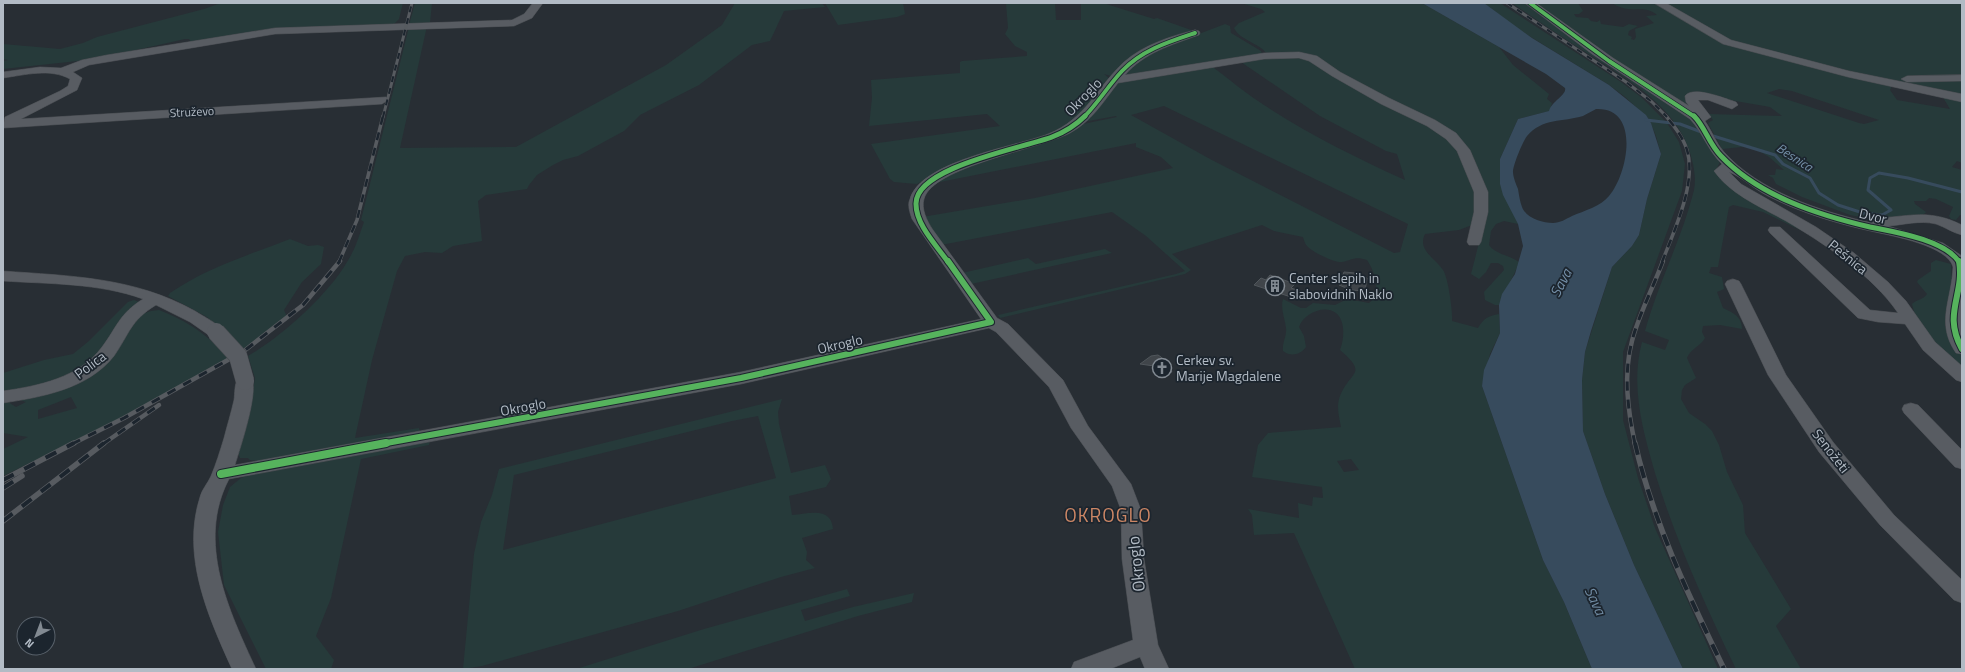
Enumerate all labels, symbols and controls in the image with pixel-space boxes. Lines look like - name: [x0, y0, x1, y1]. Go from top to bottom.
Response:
- street label: Okroglo: [1059, 73, 1106, 120]
- street label: Struževo: [169, 101, 215, 122]
- water label: Besnica: [1773, 138, 1818, 177]
- street label: Dvor: [1857, 202, 1889, 229]
- street label: Pešnica: [1824, 234, 1873, 279]
- water label: Sava: [1544, 263, 1578, 301]
- place label: Center slepih in slabovidnih Naklo: [1289, 267, 1393, 304]
- building icon: Center slepih in slabovidnih Naklo: [1264, 275, 1286, 297]
- street label: Okroglo: [815, 328, 865, 359]
- street label: Polica: [69, 346, 110, 384]
- place label: Cerkev sv. Marije Magdalene: [1176, 349, 1281, 386]
- church icon: Cerkev sv. Marije Magdalene: [1151, 357, 1173, 379]
- street label: Okroglo: [499, 392, 547, 421]
- street label: Senožeti: [1807, 424, 1855, 477]
- district label: OKROGLO: [1064, 500, 1152, 529]
- street label: Okroglo: [1120, 535, 1152, 593]
- water label: Sava: [1579, 583, 1613, 620]
- north arrow: [16, 616, 56, 656]
- text: N: [21, 635, 37, 652]

